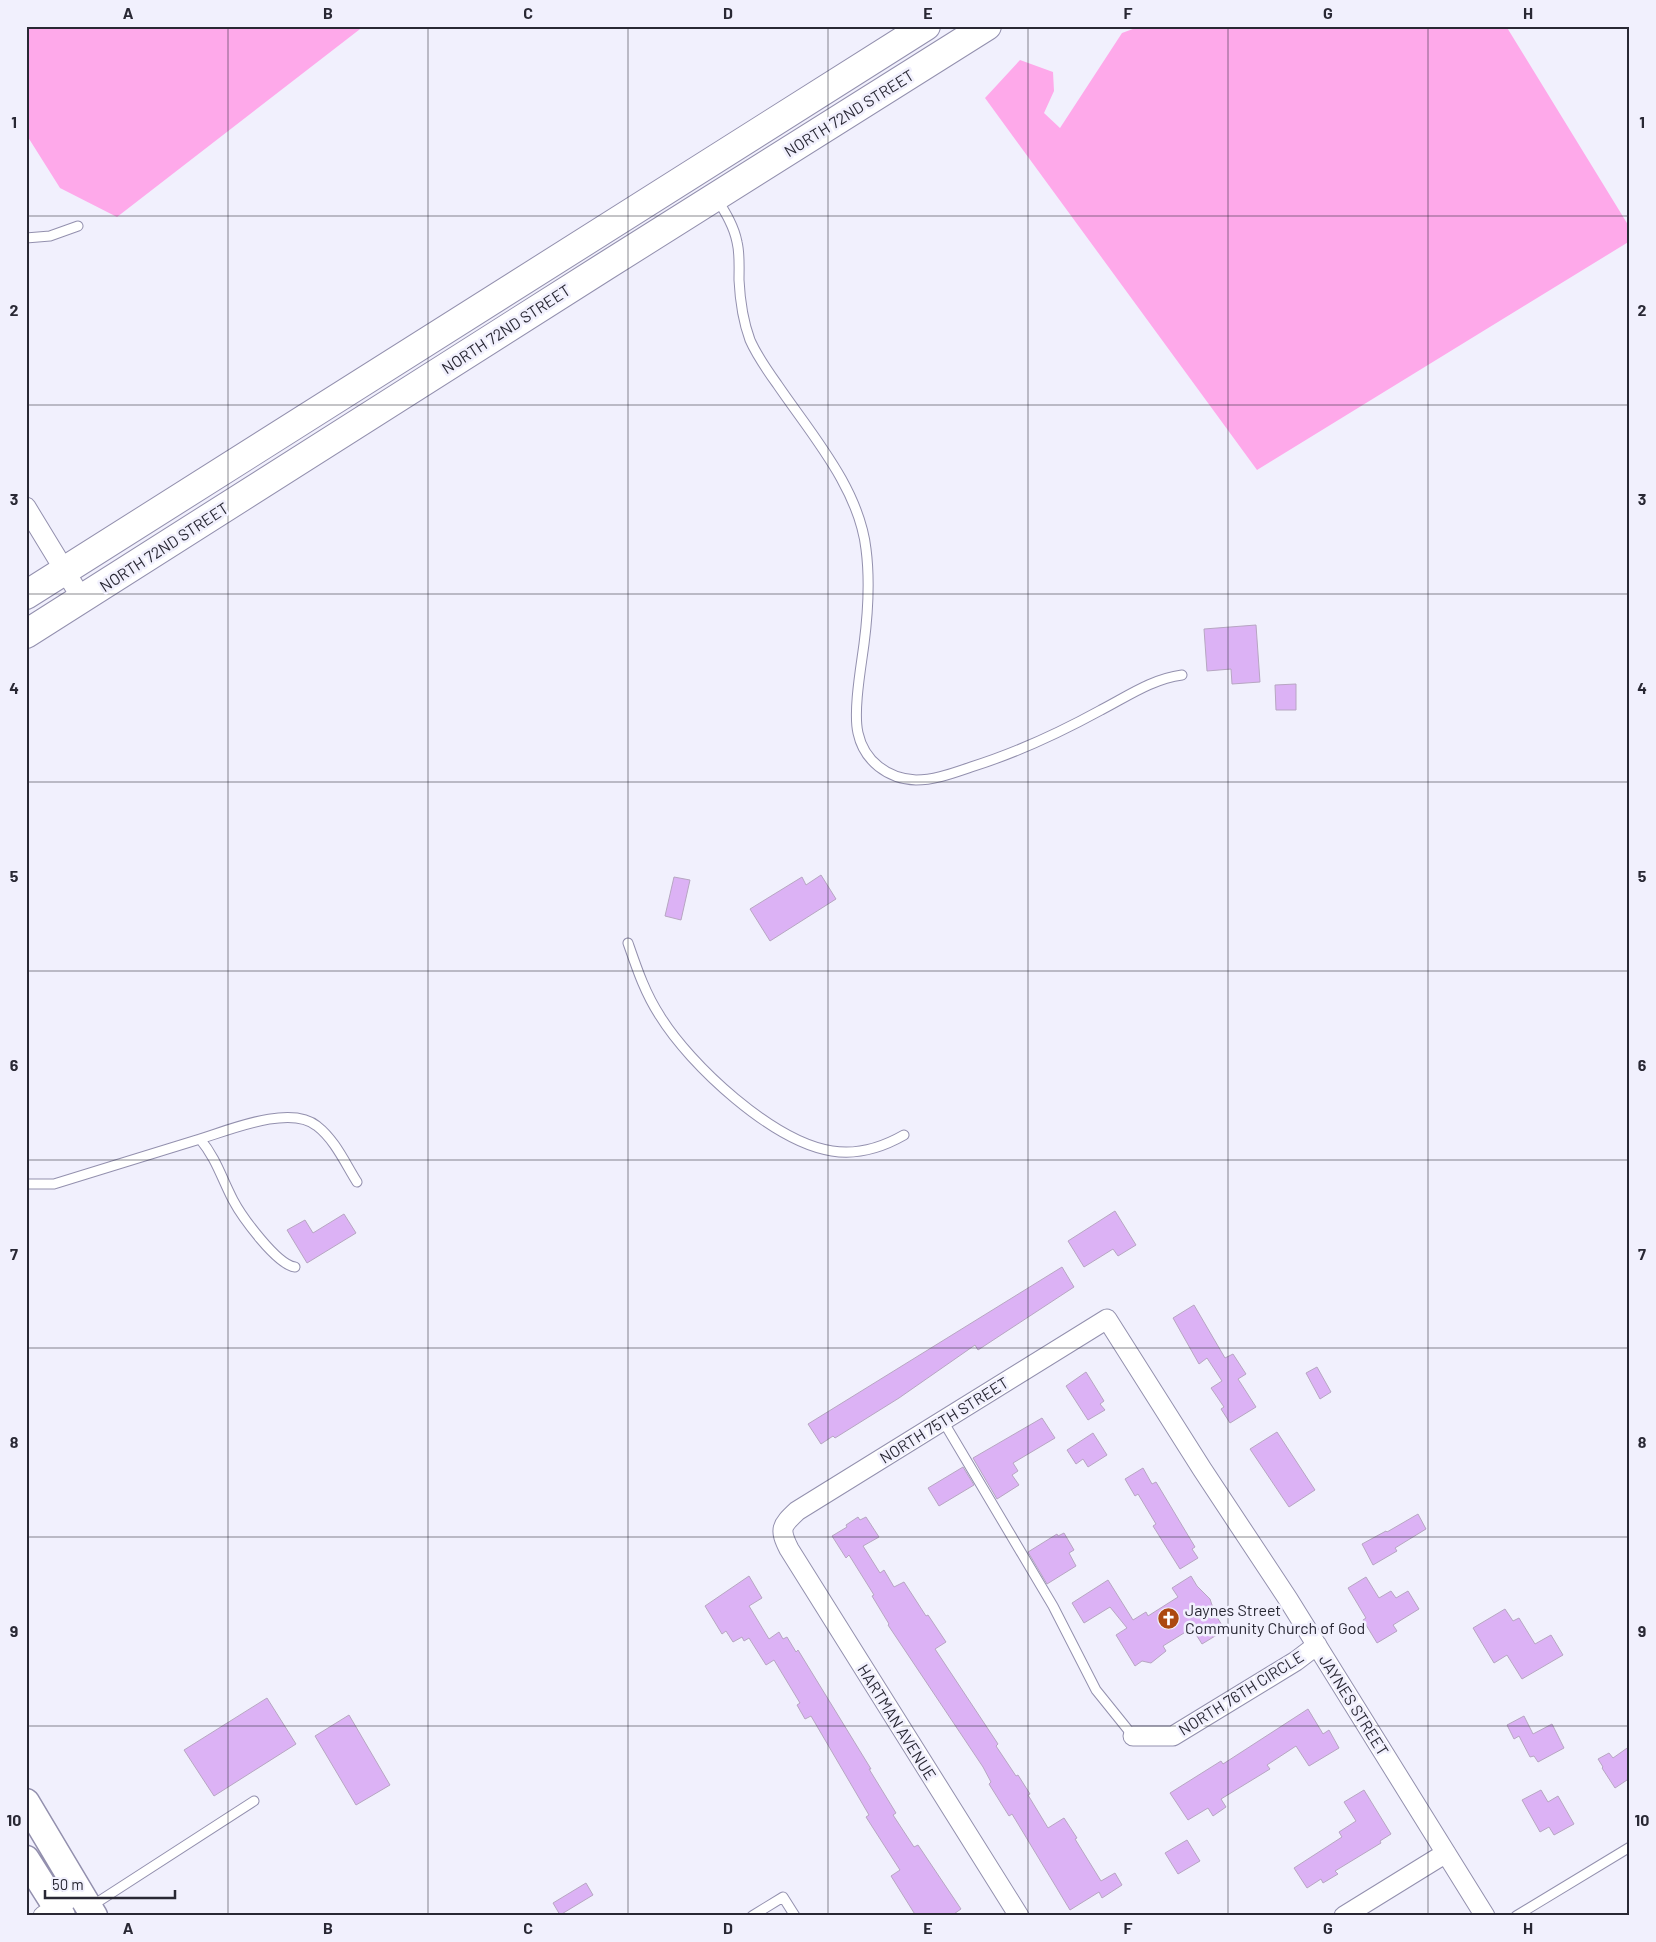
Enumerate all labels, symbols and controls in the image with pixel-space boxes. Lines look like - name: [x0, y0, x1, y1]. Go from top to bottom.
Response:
- text: A: [123, 3, 134, 22]
- text: B: [323, 3, 333, 22]
- text: C: [523, 3, 533, 22]
- text: D: [723, 3, 733, 22]
- text: E: [923, 3, 933, 22]
- text: F: [1124, 3, 1133, 22]
- text: G: [1323, 3, 1333, 22]
- text: H: [1523, 3, 1533, 22]
- street label: NORTH 72ND STREET: [780, 65, 917, 160]
- text: 1: [11, 112, 17, 131]
- text: 1: [1639, 112, 1645, 131]
- street label: NORTH 72ND STREET: [438, 280, 574, 377]
- text: 2: [10, 300, 19, 319]
- text: 2: [1638, 300, 1647, 319]
- text: 3: [10, 489, 18, 508]
- text: 3: [1638, 489, 1646, 508]
- street label: NORTH 72ND STREET: [96, 498, 232, 595]
- text: 4: [9, 678, 19, 697]
- text: 4: [1637, 678, 1647, 697]
- text: 5: [10, 866, 19, 885]
- text: 5: [1638, 866, 1647, 885]
- text: 6: [10, 1055, 19, 1074]
- text: 6: [1638, 1055, 1647, 1074]
- text: 7: [10, 1244, 18, 1263]
- text: 7: [1638, 1244, 1646, 1263]
- street label: NORTH 75TH STREET: [876, 1372, 1012, 1467]
- text: 8: [10, 1432, 19, 1451]
- text: 8: [1638, 1432, 1647, 1451]
- place label: Jaynes Street Community Church of God: [1185, 1600, 1365, 1637]
- church icon: Jaynes Street Community Church of God: [1157, 1607, 1181, 1631]
- text: 9: [10, 1621, 18, 1640]
- text: 9: [1638, 1621, 1646, 1640]
- street label: NORTH 76TH CIRCLE: [1175, 1646, 1307, 1739]
- street label: JAYNES STREET: [1316, 1651, 1393, 1759]
- street label: HARTMAN AVENUE: [854, 1660, 941, 1783]
- text: 10: [7, 1810, 21, 1829]
- text: 10: [1635, 1810, 1649, 1829]
- scale bar: [45, 1867, 175, 1899]
- text: 50 m: [52, 1875, 84, 1893]
- text: A: [123, 1918, 134, 1937]
- text: B: [323, 1918, 333, 1937]
- text: C: [523, 1918, 533, 1937]
- text: D: [723, 1918, 733, 1937]
- text: E: [923, 1918, 933, 1937]
- text: F: [1124, 1918, 1133, 1937]
- text: G: [1323, 1918, 1333, 1937]
- text: H: [1523, 1918, 1533, 1937]

